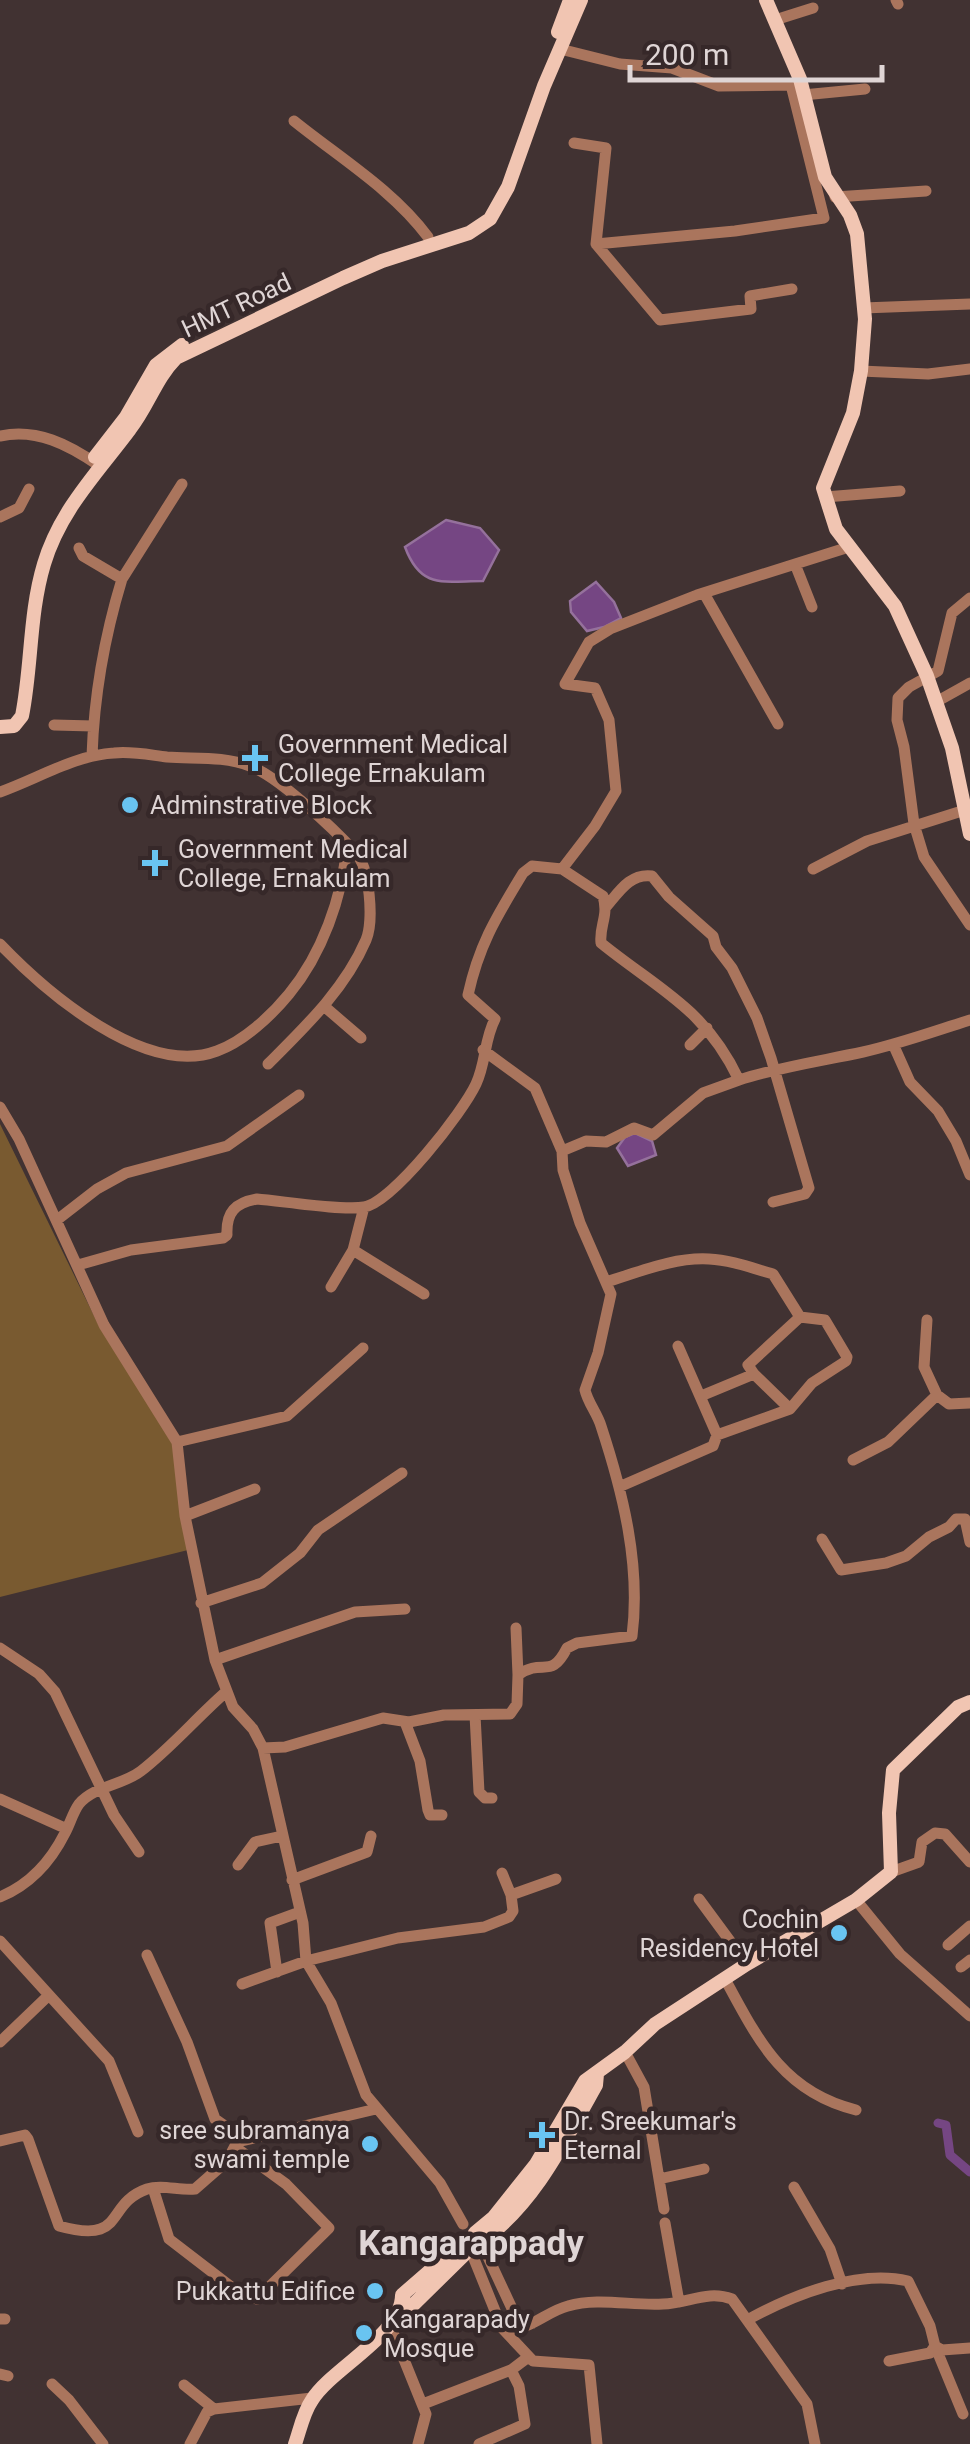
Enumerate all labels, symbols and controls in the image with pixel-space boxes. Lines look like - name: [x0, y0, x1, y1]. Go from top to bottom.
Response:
- scale bar: [630, 20, 882, 82]
- text: 200 m: [645, 37, 729, 72]
- street label: HMT Road: [177, 268, 295, 343]
- place label: Government Medical College Ernakulam: [278, 730, 508, 788]
- marker: Government Medical College Ernakulam: [242, 745, 268, 771]
- place label: Adminstrative Block: [150, 791, 373, 820]
- marker: Adminstrative Block: [119, 794, 141, 816]
- place label: Government Medical College, Ernakulam: [178, 835, 408, 893]
- marker: Government Medical College, Ernakulam: [142, 850, 168, 876]
- place label: Cochin Residency Hotel: [639, 1905, 819, 1963]
- marker: Cochin Residency Hotel: [828, 1922, 850, 1944]
- place label: Dr. Sreekumar's Eternal: [564, 2107, 737, 2165]
- place label: sree subramanya swami temple: [159, 2116, 350, 2174]
- marker: Dr. Sreekumar's Eternal: [529, 2122, 555, 2148]
- marker: sree subramanya swami temple: [359, 2133, 381, 2155]
- district label: Kangarappady: [358, 2223, 584, 2264]
- place label: Pukkattu Edifice: [176, 2277, 355, 2306]
- marker: Pukkattu Edifice: [364, 2280, 386, 2302]
- place label: Kangarapady Mosque: [384, 2305, 530, 2363]
- marker: Kangarapady Mosque: [353, 2322, 375, 2344]

